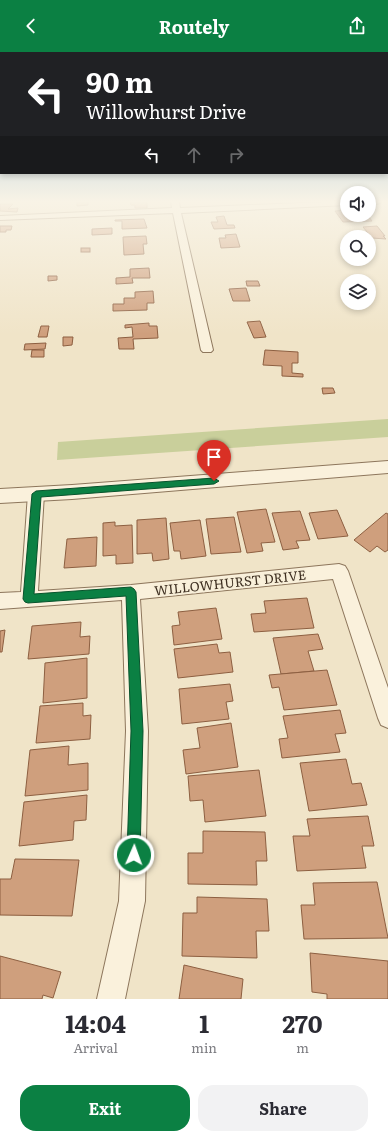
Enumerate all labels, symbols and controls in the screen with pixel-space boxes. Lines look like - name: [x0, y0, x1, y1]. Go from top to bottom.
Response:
- text: Routely: [159, 13, 229, 40]
- icon: back: [20, 15, 42, 37]
- icon: share: [346, 15, 368, 37]
- text: 90 m: [86, 60, 153, 102]
- icon: left: [20, 68, 72, 120]
- text: Willowhurst Drive: [86, 98, 246, 125]
- icon: left: [141, 144, 163, 166]
- icon: ahead: [183, 144, 205, 166]
- icon: right: [225, 144, 247, 166]
- map controls: [340, 186, 376, 310]
- button: sound: [340, 186, 376, 222]
- button: search: [340, 230, 376, 266]
- button: layers: [340, 274, 376, 310]
- pin: [197, 440, 231, 481]
- icon: arrive: [203, 446, 225, 468]
- street label: WILLOWHURST DRIVE: [153, 565, 307, 599]
- position arrow: [113, 834, 155, 876]
- text: 14:04: [65, 1005, 126, 1040]
- text: 1: [199, 1005, 209, 1040]
- text: 270: [282, 1005, 323, 1040]
- text: Arrival: [73, 1038, 118, 1057]
- text: min: [191, 1038, 217, 1057]
- text: m: [296, 1038, 309, 1057]
- button: Exit: [20, 1085, 190, 1131]
- button: Share: [198, 1085, 368, 1131]

